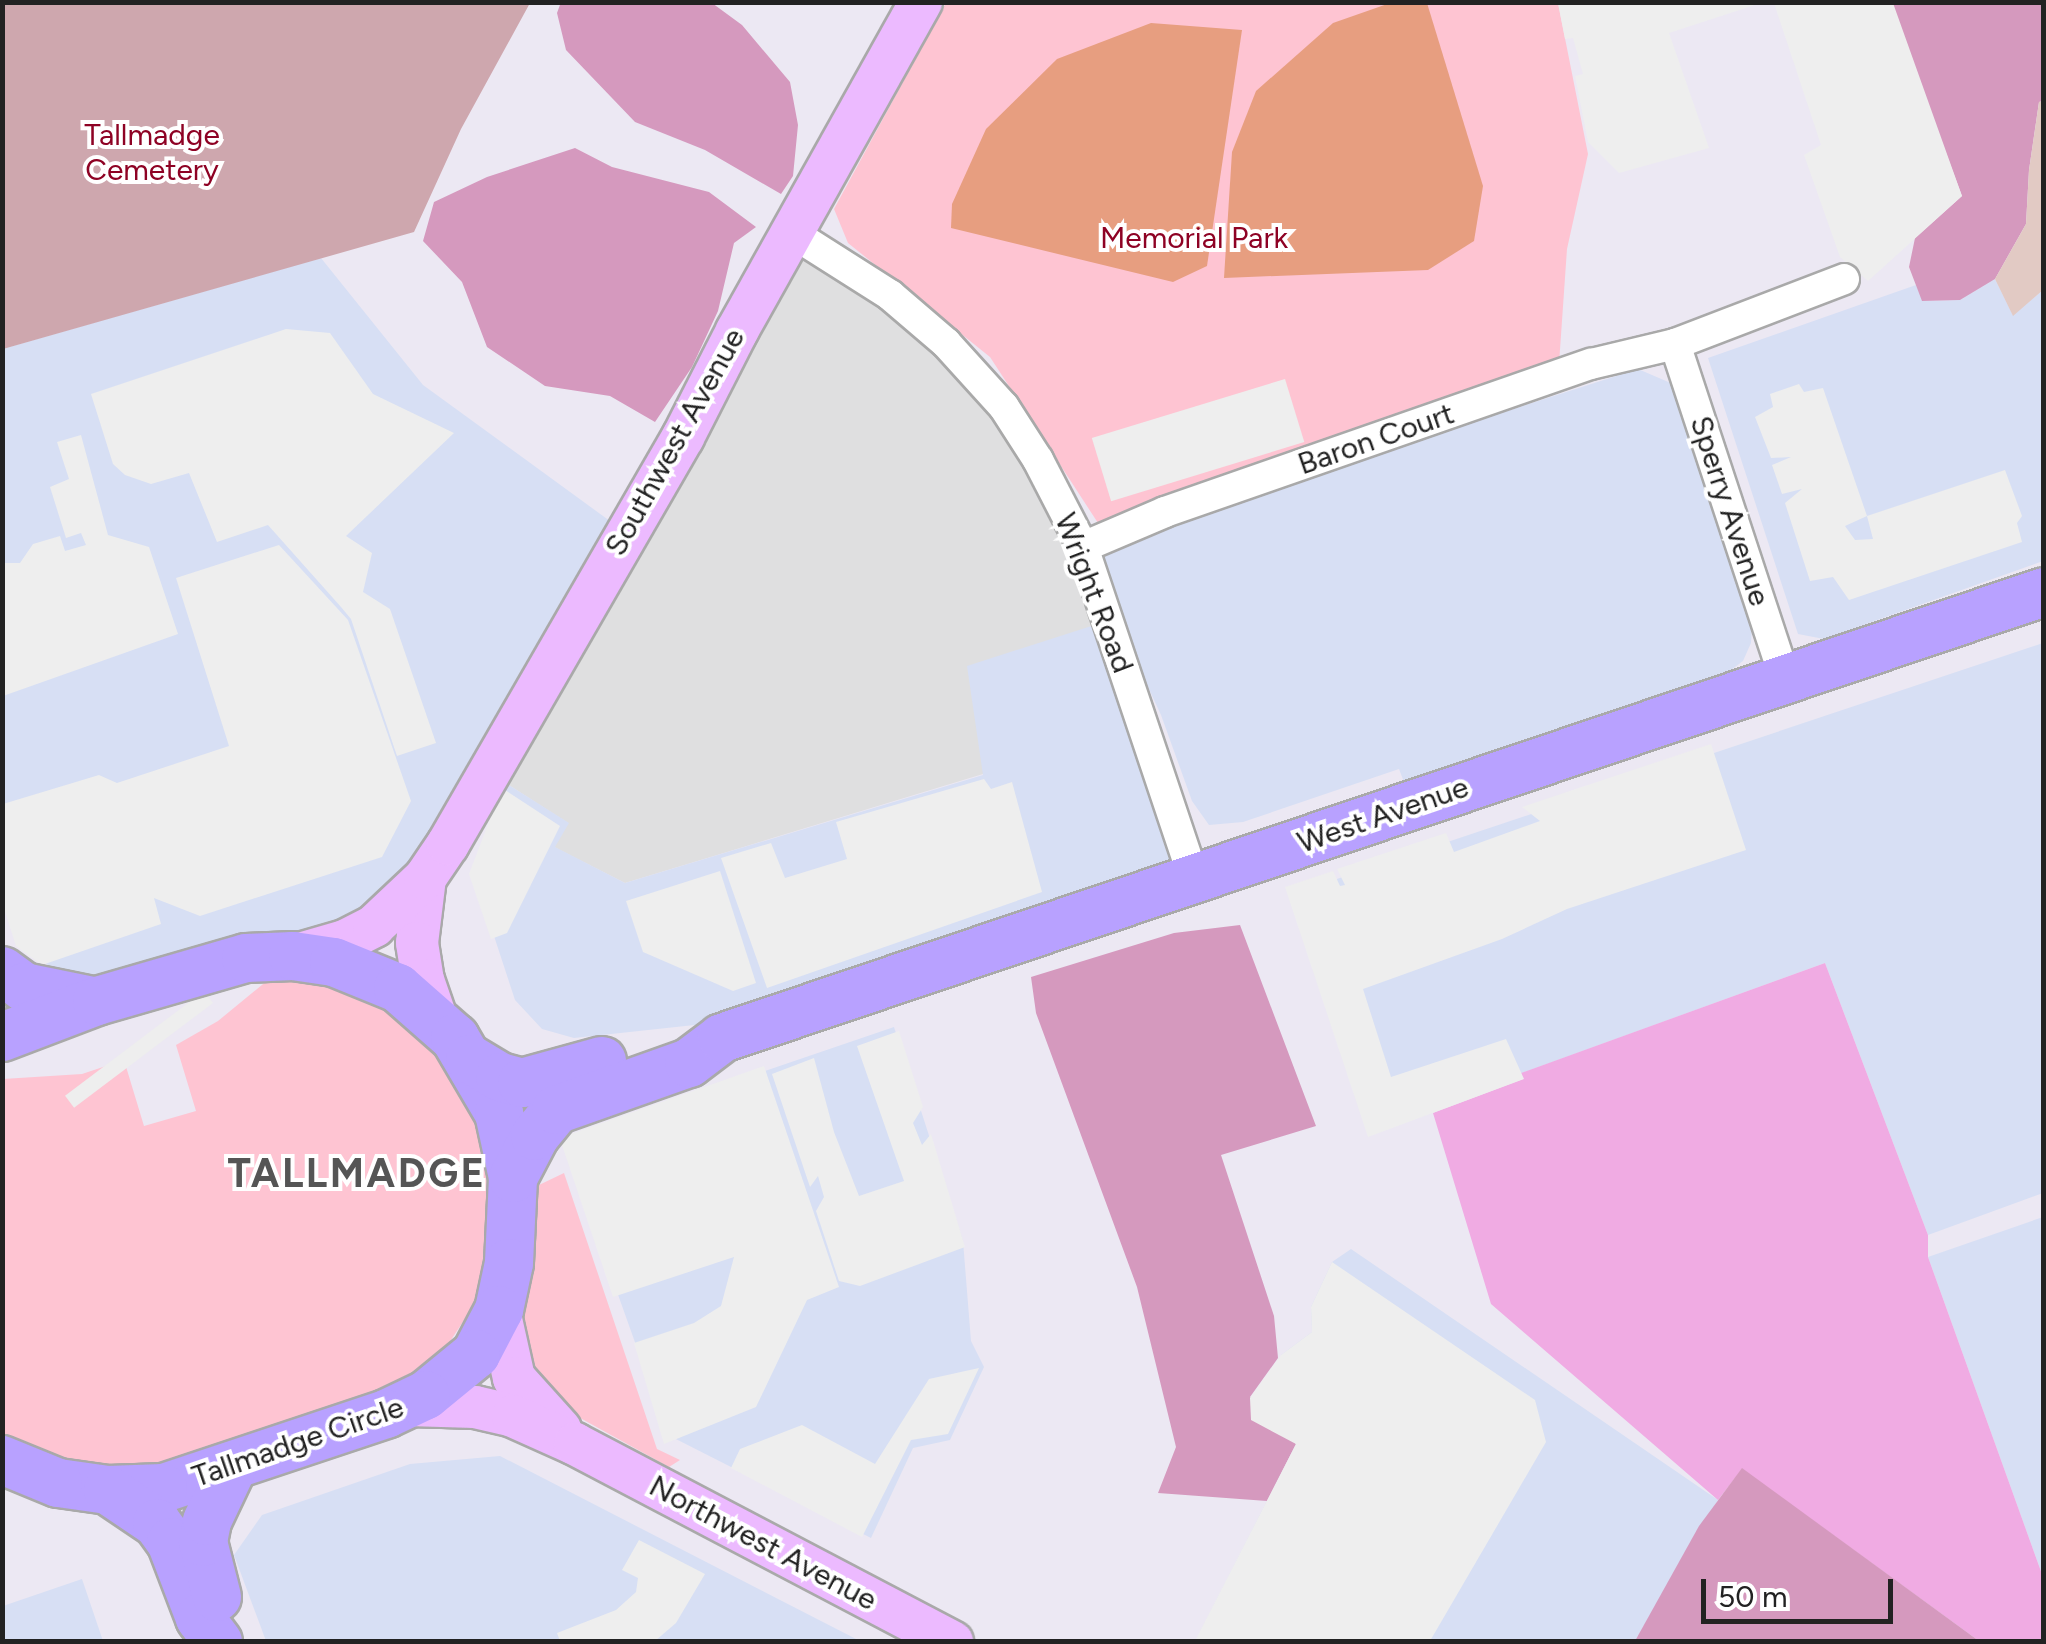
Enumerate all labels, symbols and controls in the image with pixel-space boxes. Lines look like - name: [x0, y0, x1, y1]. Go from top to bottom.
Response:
- park label: Tallmadge Cemetery: [84, 117, 220, 188]
- park label: Memorial Park: [1100, 220, 1288, 256]
- street label: Southwest Avenue: [598, 322, 752, 562]
- street label: Baron Court: [1293, 396, 1459, 482]
- street label: Sperry Avenue: [1682, 412, 1778, 610]
- street label: Wright Road: [1047, 508, 1141, 678]
- street label: West Avenue: [1293, 769, 1473, 861]
- district label: TALLMADGE: [228, 1149, 486, 1197]
- street label: Tallmadge Circle: [188, 1389, 408, 1495]
- street label: Northwest Avenue: [643, 1468, 883, 1618]
- scale bar: [1706, 1559, 1898, 1621]
- text: 50 m: [1718, 1578, 1787, 1615]

